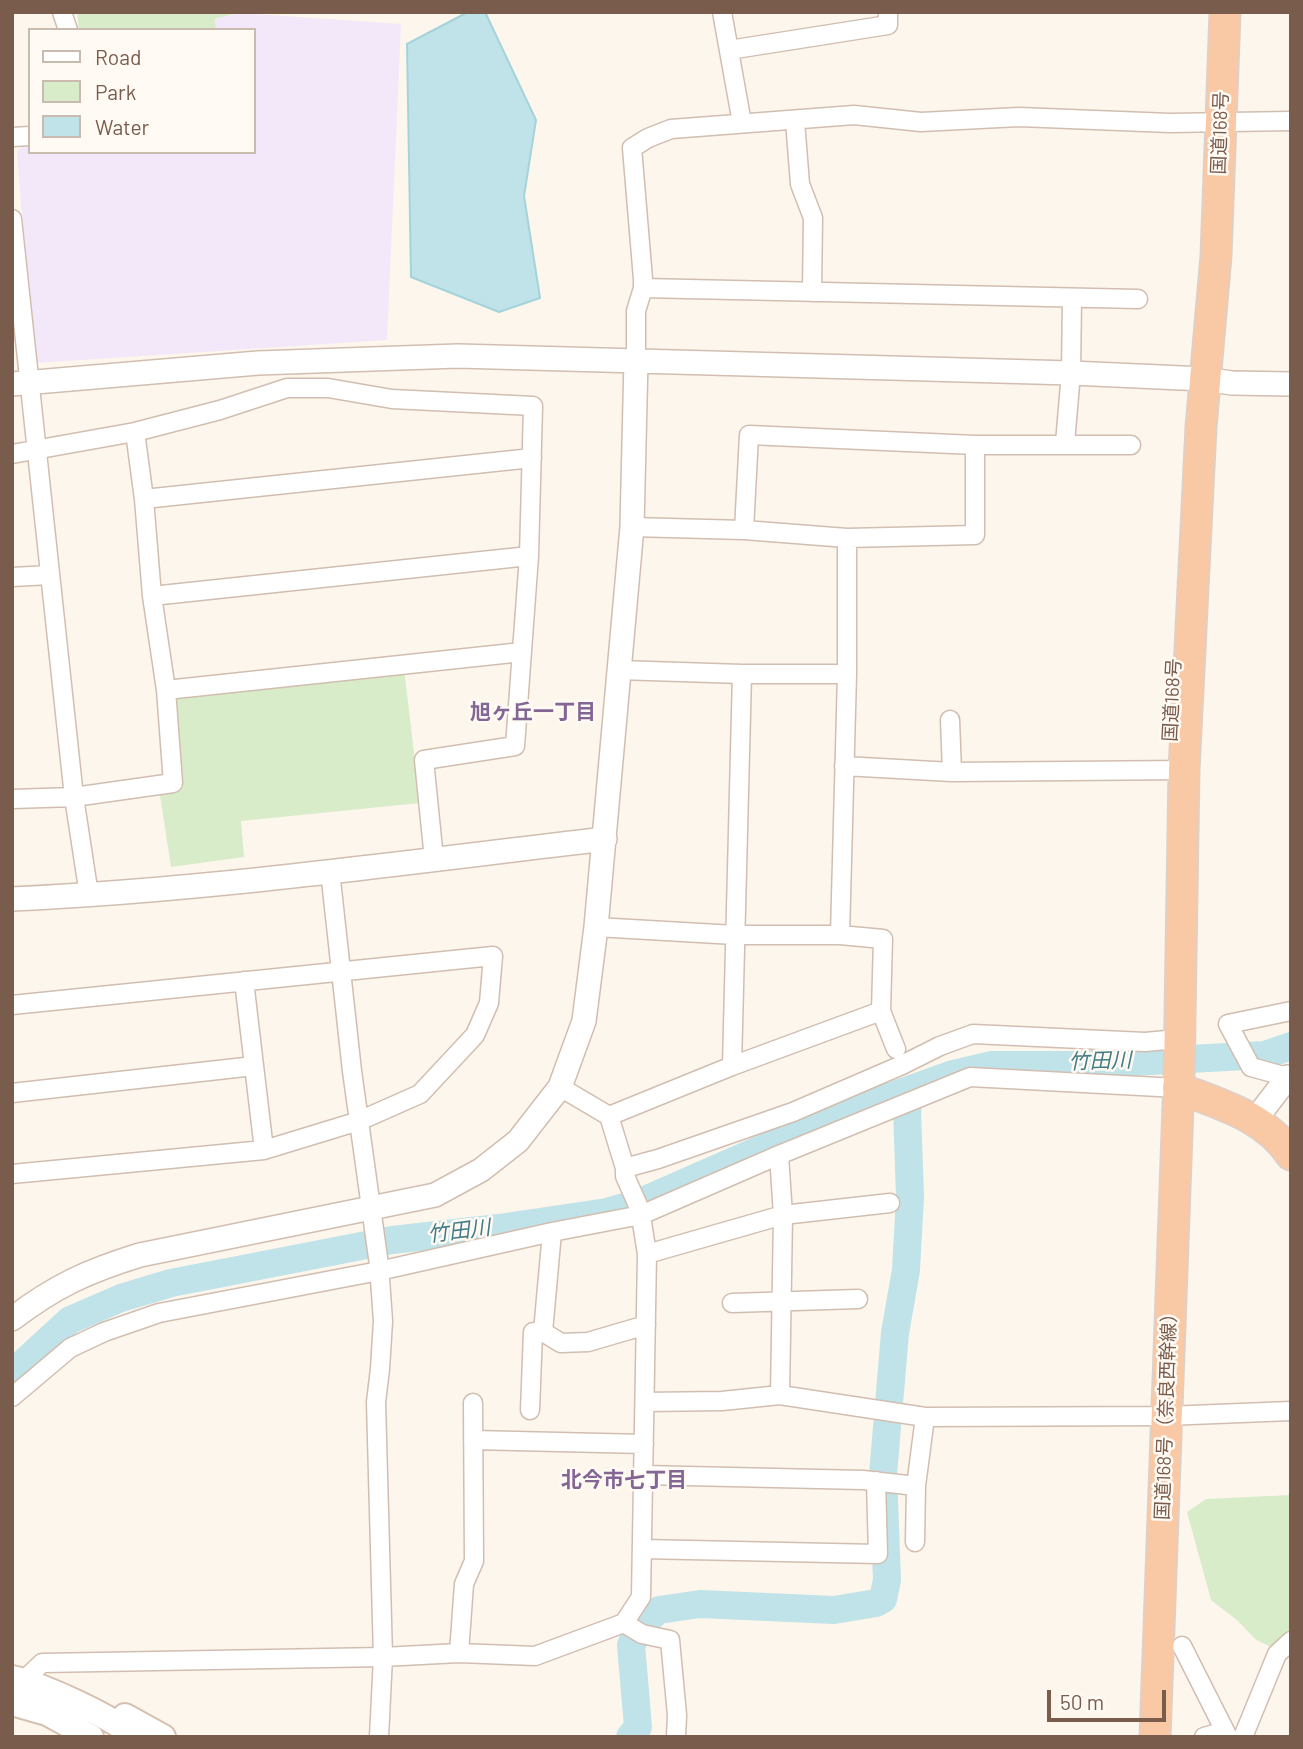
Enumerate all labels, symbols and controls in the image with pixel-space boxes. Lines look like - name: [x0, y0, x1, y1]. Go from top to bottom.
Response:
- legend: [28, 28, 256, 154]
- text: Road: [95, 44, 141, 69]
- text: Park: [95, 79, 136, 104]
- street label: 国道168号: [1207, 91, 1233, 175]
- text: Water: [95, 114, 149, 139]
- street label: 国道168号: [1158, 658, 1186, 742]
- district label: 旭ヶ丘一丁目: [470, 699, 596, 725]
- water label: 竹田川: [1068, 1047, 1132, 1075]
- water label: 竹田川: [426, 1215, 492, 1247]
- street label: 国道168号（奈良西幹線）: [1151, 1304, 1181, 1520]
- district label: 北今市七丁目: [561, 1467, 687, 1493]
- scale bar: [1051, 1676, 1170, 1720]
- text: 50 m: [1060, 1689, 1104, 1714]

